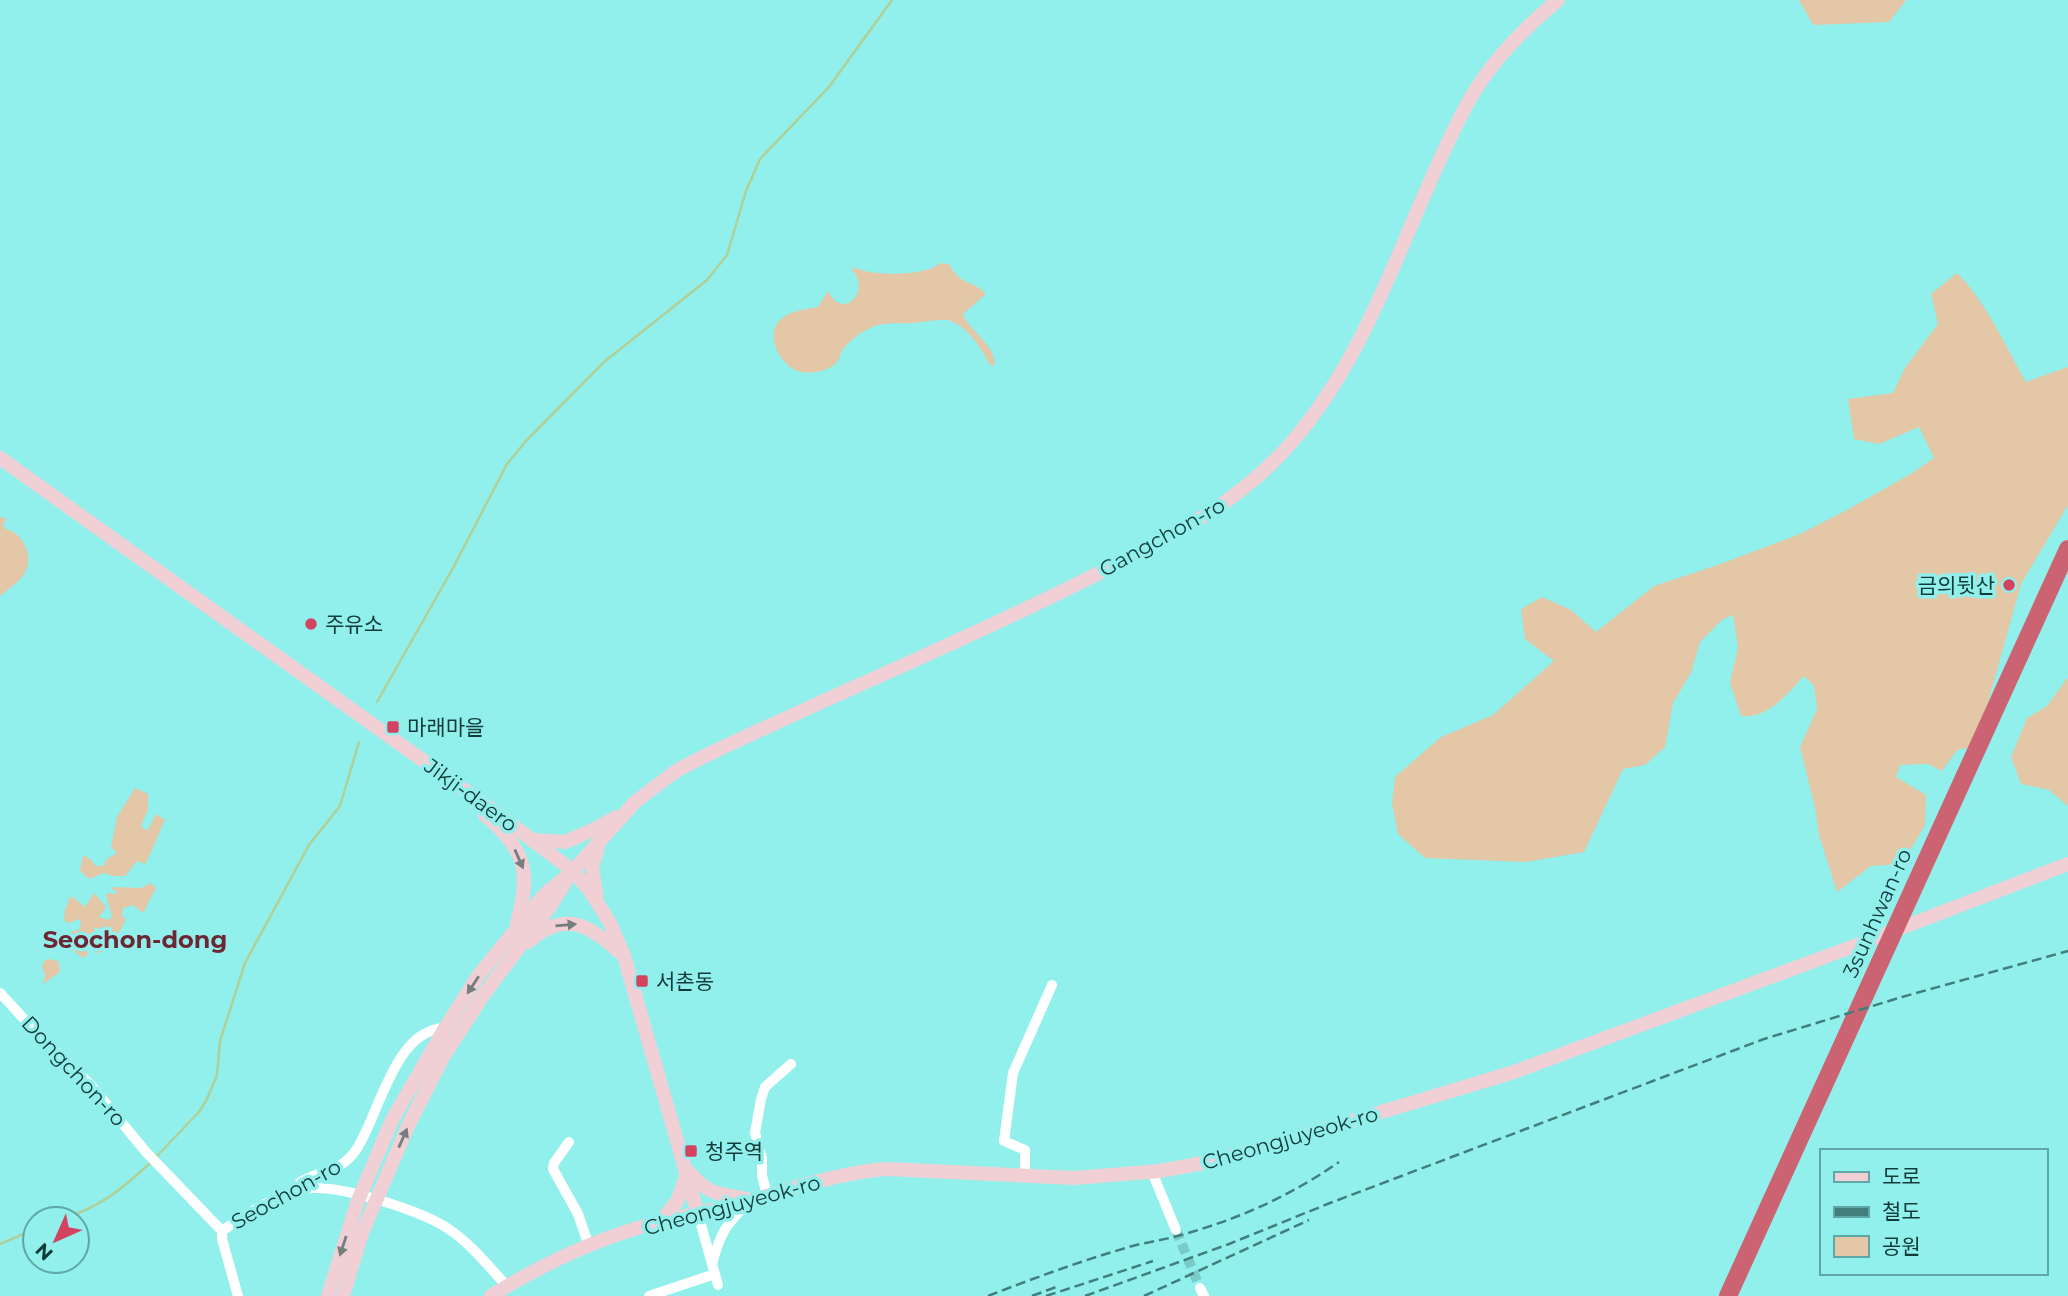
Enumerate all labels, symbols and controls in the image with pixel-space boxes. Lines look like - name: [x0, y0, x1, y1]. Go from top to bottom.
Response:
- street label: Gangchon-ro: [1095, 492, 1229, 582]
- place label: 금의뒷산: [1918, 573, 1995, 598]
- marker: 금의뒷산: [2001, 577, 2017, 593]
- place label: 주유소: [325, 612, 383, 637]
- marker: 주유소: [303, 616, 319, 632]
- place label: 마래마을: [407, 715, 484, 740]
- marker: 마래마을: [385, 719, 401, 735]
- street label: Jikji-daero: [419, 752, 522, 837]
- street label: 3sunhwan-ro: [1837, 845, 1917, 981]
- one-way arrow: [513, 849, 525, 869]
- one-way arrow: [555, 919, 577, 930]
- district label: Seochon-dong: [43, 925, 227, 954]
- place label: 서촌동: [656, 969, 714, 994]
- marker: 서촌동: [634, 973, 650, 989]
- one-way arrow: [466, 975, 479, 994]
- street label: Dongchon-ro: [17, 1011, 131, 1131]
- street label: Cheongjuyeok-ro: [1199, 1101, 1381, 1175]
- one-way arrow: [397, 1128, 409, 1148]
- place label: 청주역: [705, 1139, 763, 1164]
- marker: 청주역: [683, 1143, 699, 1159]
- legend: [1820, 1149, 2047, 1275]
- street label: Seochon-ro: [227, 1154, 345, 1234]
- text: 도로: [1882, 1164, 1921, 1189]
- street label: Cheongjuyeok-ro: [641, 1169, 823, 1241]
- text: 철도: [1882, 1199, 1921, 1224]
- north arrow: [21, 1205, 91, 1275]
- text: 공원: [1882, 1234, 1921, 1259]
- one-way arrow: [337, 1235, 348, 1256]
- text: N: [31, 1238, 58, 1265]

